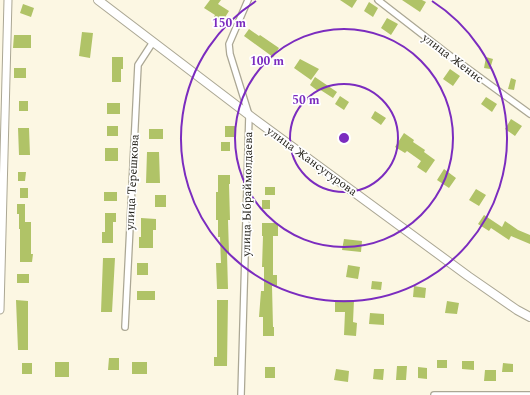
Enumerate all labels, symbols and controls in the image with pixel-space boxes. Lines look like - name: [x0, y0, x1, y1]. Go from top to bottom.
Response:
- text: 150 m: [212, 14, 246, 33]
- street label: улица Женис: [417, 28, 488, 88]
- text: 100 m: [250, 52, 284, 71]
- text: 50 m: [292, 91, 320, 110]
- street label: улица Жансугурова: [261, 121, 361, 201]
- street label: улица Ыбраймолдаева: [237, 131, 258, 258]
- centre of rings: [337, 131, 351, 145]
- street label: улица Терешкова: [120, 133, 145, 231]

